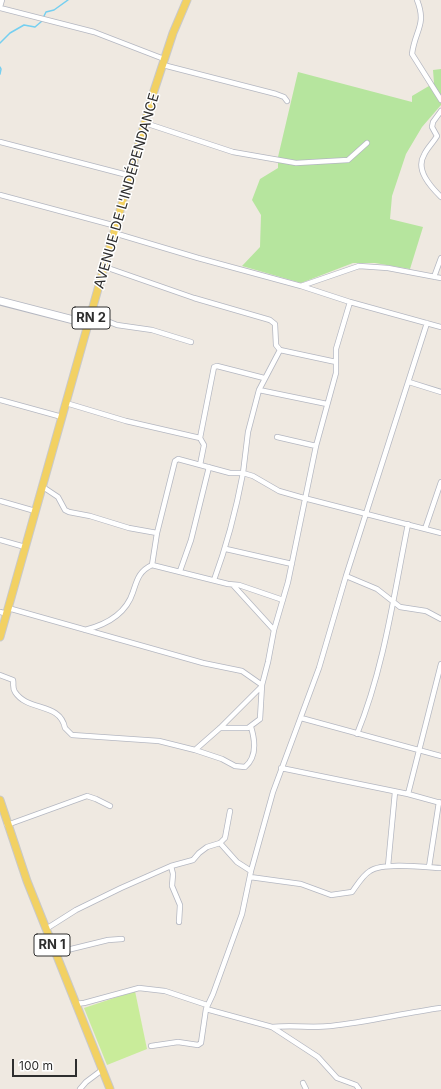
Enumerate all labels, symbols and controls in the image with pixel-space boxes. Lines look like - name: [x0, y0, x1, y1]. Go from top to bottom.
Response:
- street label: AVENUE DE L'INDÉPENDANCE: [91, 91, 163, 291]
- road number: RN 2: [72, 307, 110, 329]
- road number: RN 1: [34, 934, 70, 956]
- scale bar: [14, 1051, 79, 1077]
- text: 100 m: [19, 1058, 53, 1073]

